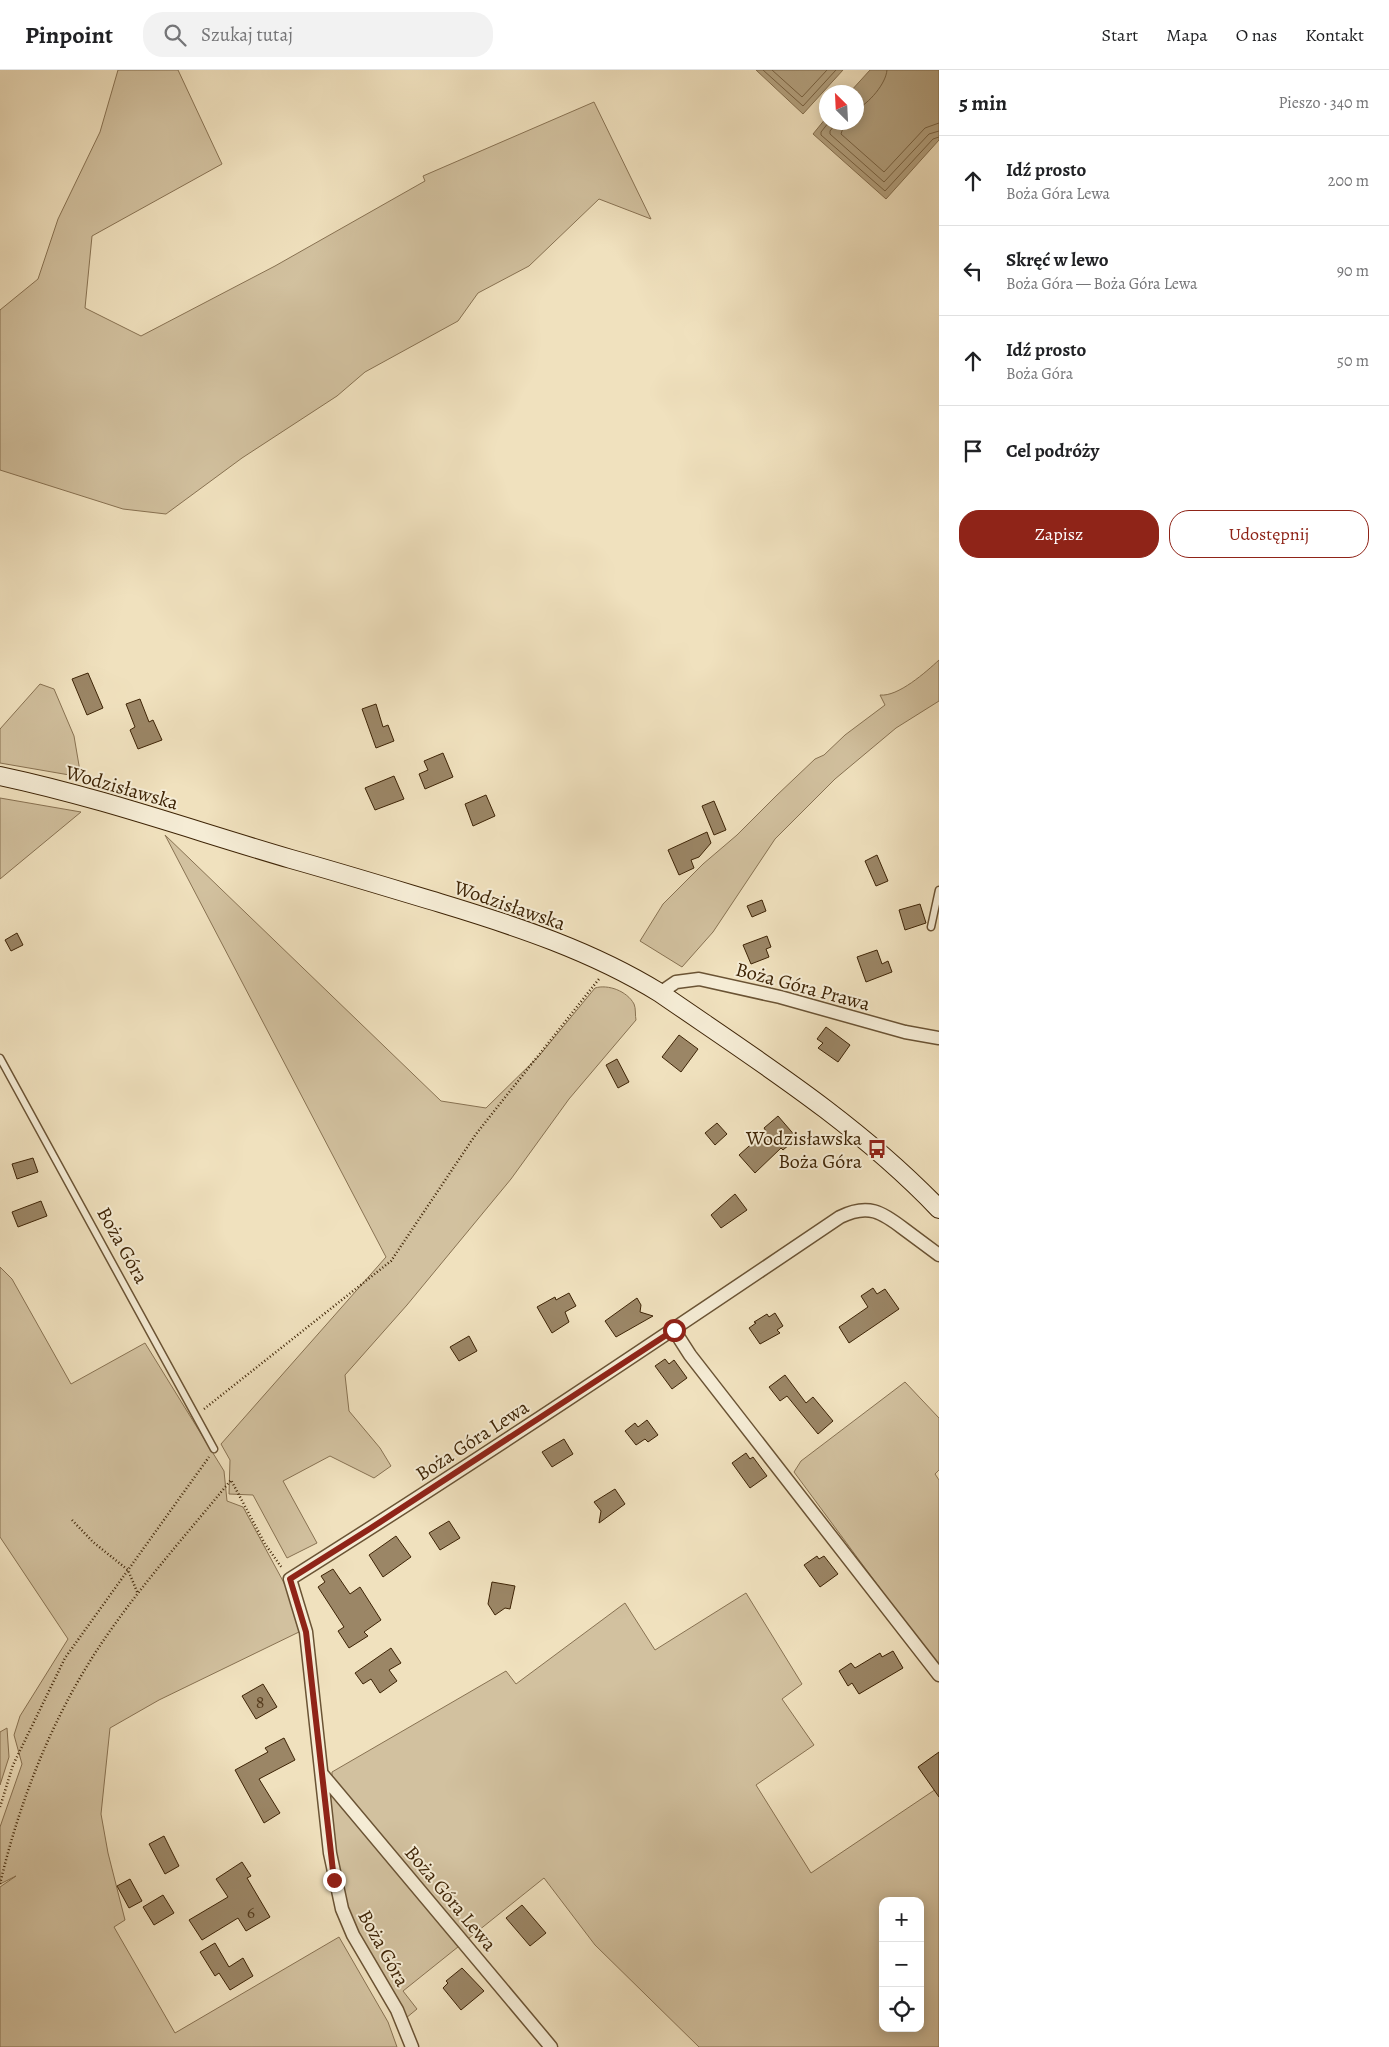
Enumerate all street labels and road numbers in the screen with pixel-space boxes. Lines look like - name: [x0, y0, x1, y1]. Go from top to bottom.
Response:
- street label: Wodzisławska: [61, 758, 182, 817]
- street label: Wodzisławska: [450, 873, 570, 937]
- street label: Boża Góra Prawa: [733, 956, 874, 1018]
- street label: Boża Góra: [90, 1202, 155, 1289]
- street label: Boża Góra Lewa: [410, 1393, 535, 1487]
- street label: Boża Góra Lewa: [398, 1840, 503, 1957]
- street label: Boża Góra: [351, 1905, 416, 1992]

